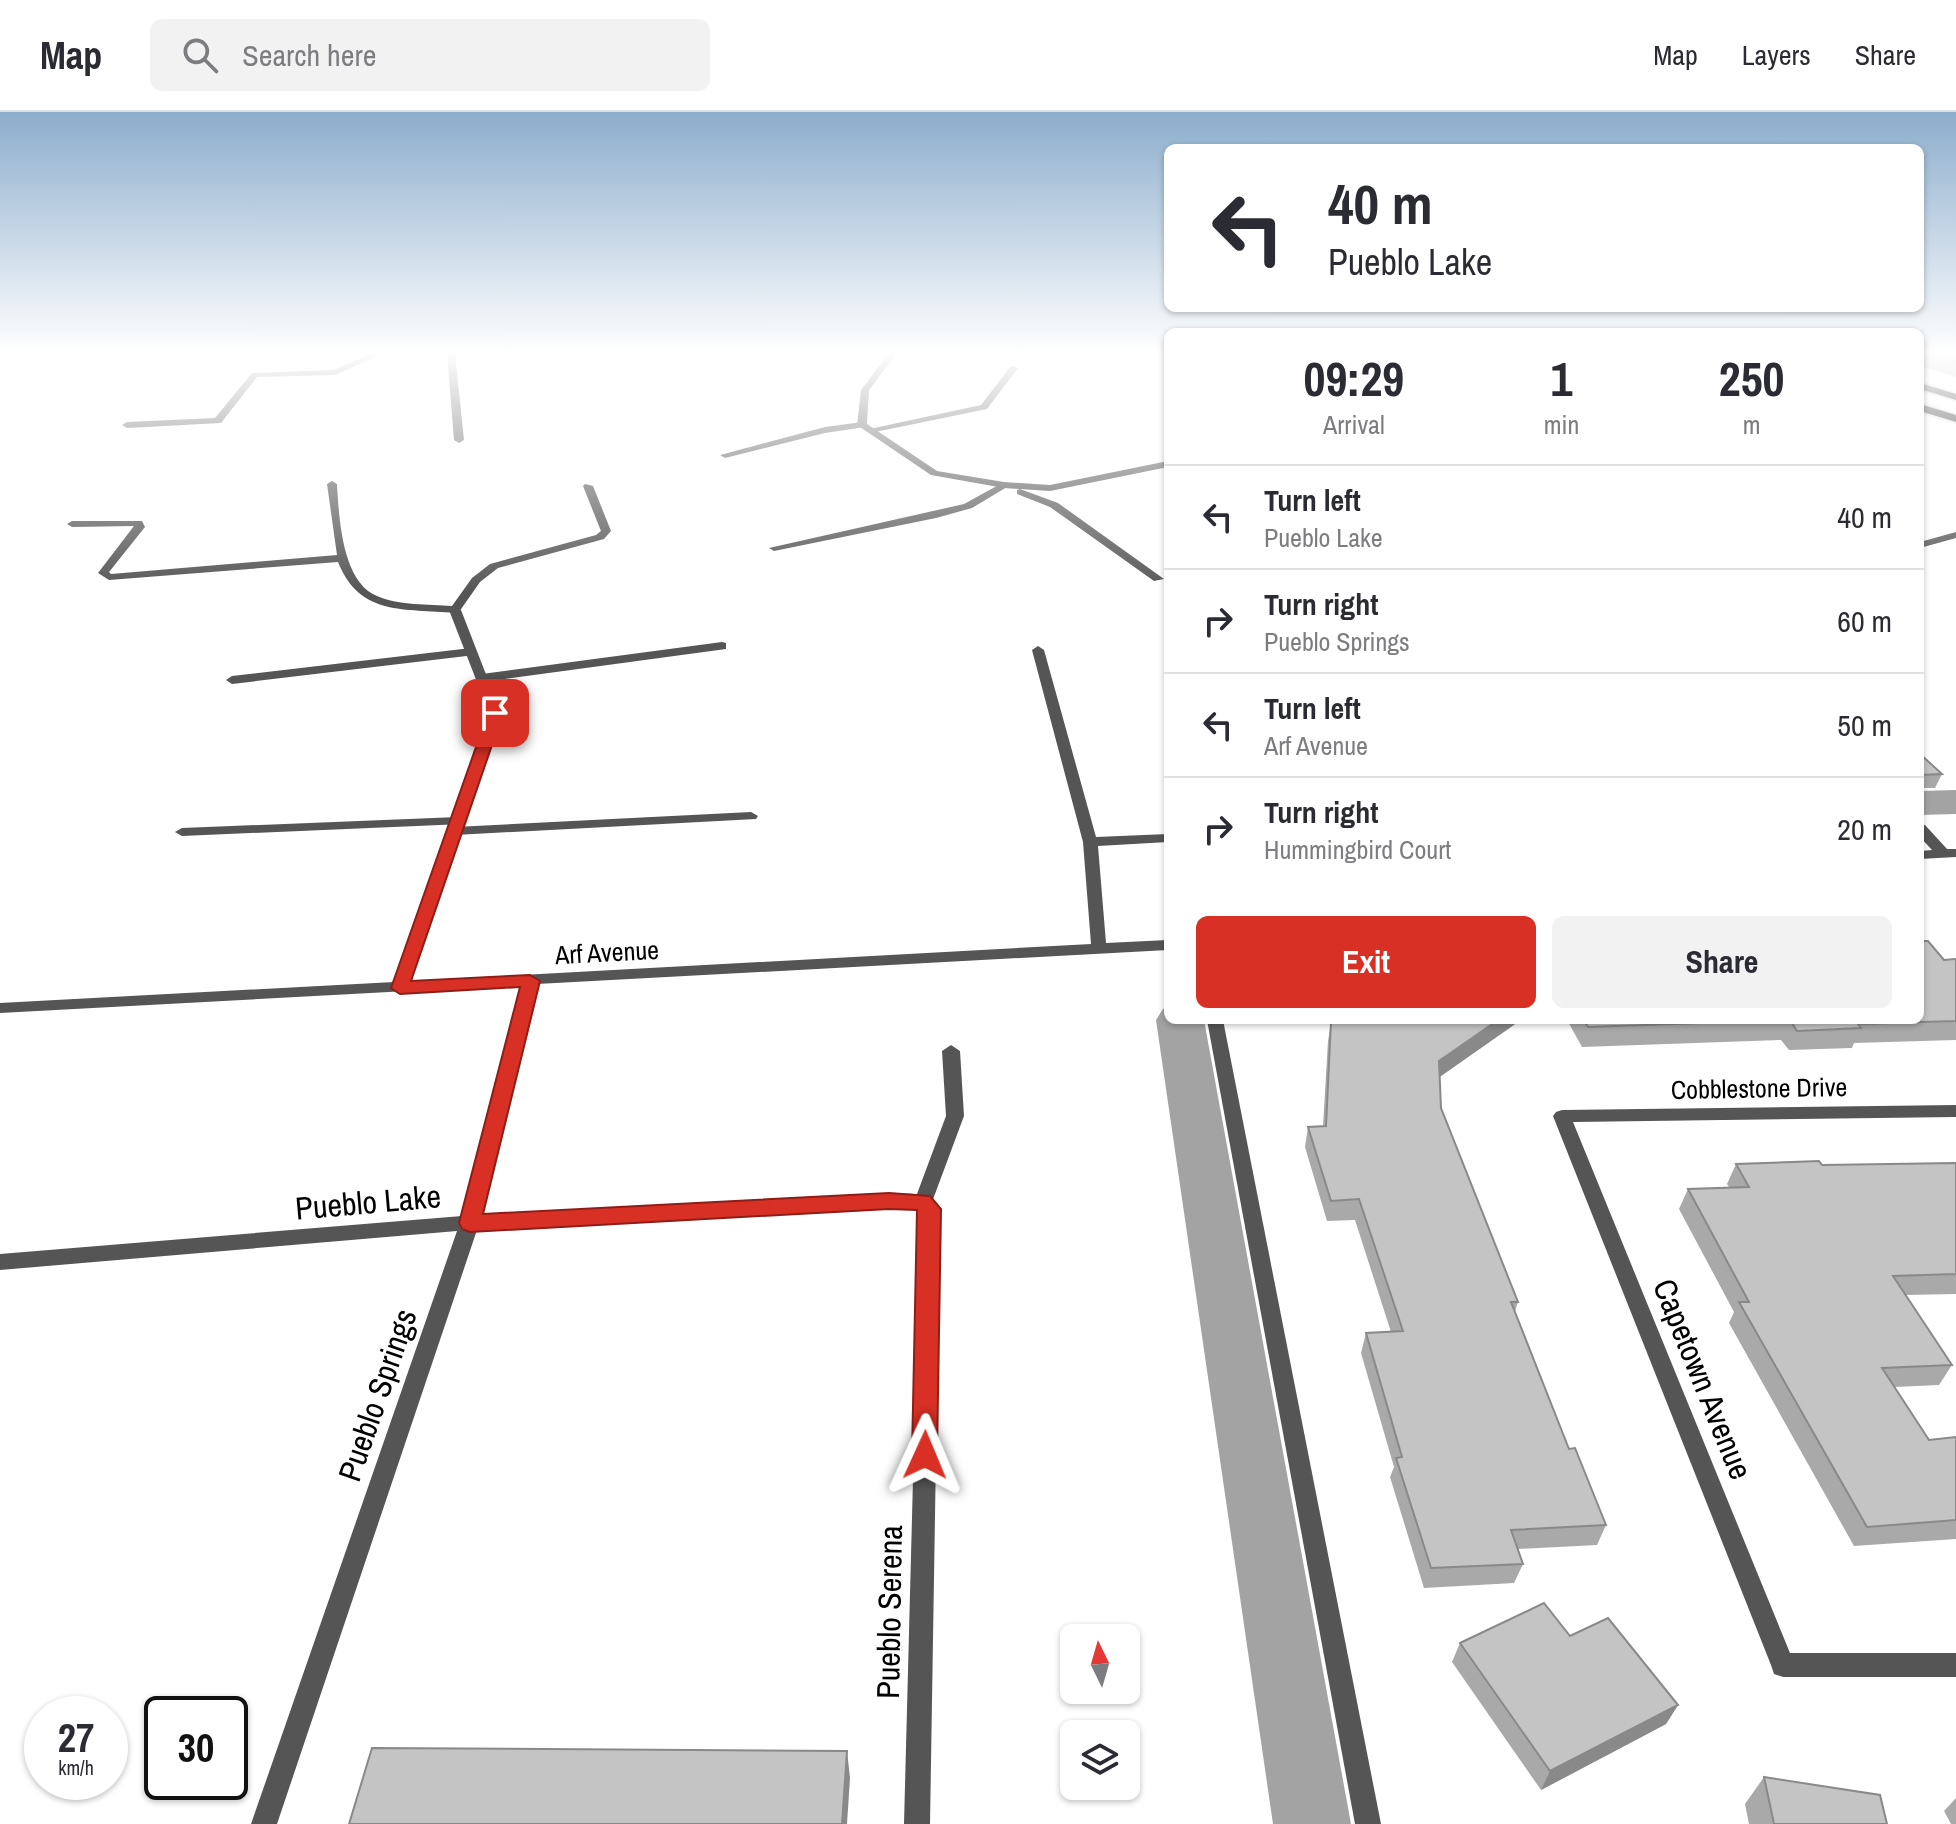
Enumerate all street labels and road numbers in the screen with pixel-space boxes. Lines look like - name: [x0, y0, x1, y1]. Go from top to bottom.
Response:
- street label: Arf Avenue: [553, 932, 660, 972]
- street label: Cobblestone Drive: [1670, 1069, 1848, 1107]
- street label: Pueblo Lake: [293, 1174, 443, 1230]
- street label: Capetown Avenue: [1643, 1272, 1763, 1486]
- street label: Pueblo Springs: [327, 1303, 427, 1487]
- street label: Pueblo Serena: [866, 1524, 912, 1699]

